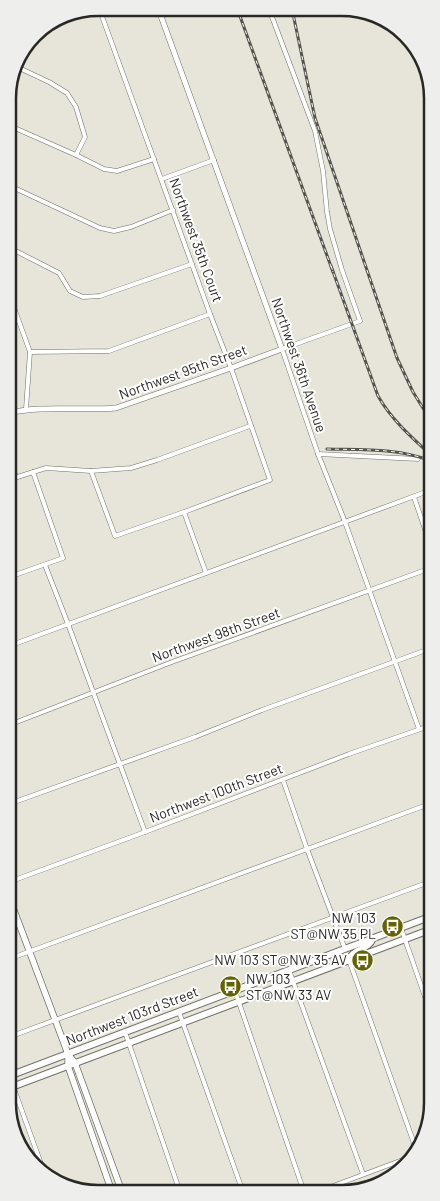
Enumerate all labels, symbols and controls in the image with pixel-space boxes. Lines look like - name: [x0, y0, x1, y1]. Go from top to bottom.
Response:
- street label: Northwest 35th Court: [166, 176, 227, 304]
- street label: Northwest 36th Avenue: [268, 295, 330, 434]
- street label: Northwest 95th Street: [117, 340, 249, 403]
- street label: Northwest 98th Street: [150, 603, 282, 666]
- street label: Northwest 100th Street: [147, 759, 285, 826]
- place label: NW 103 ST@NW 35 PL: [291, 909, 376, 942]
- bus stop icon: NW 103 ST@NW 35 PL: [380, 914, 404, 938]
- bus stop icon: NW 103 ST@NW 35 AV: [351, 948, 375, 972]
- place label: NW 103 ST@NW 35 AV: [214, 951, 347, 968]
- place label: NW 103 ST@NW 33 AV: [246, 970, 331, 1003]
- bus stop icon: NW 103 ST@NW 33 AV: [218, 975, 242, 999]
- street label: Northwest 103rd Street: [63, 982, 200, 1049]

